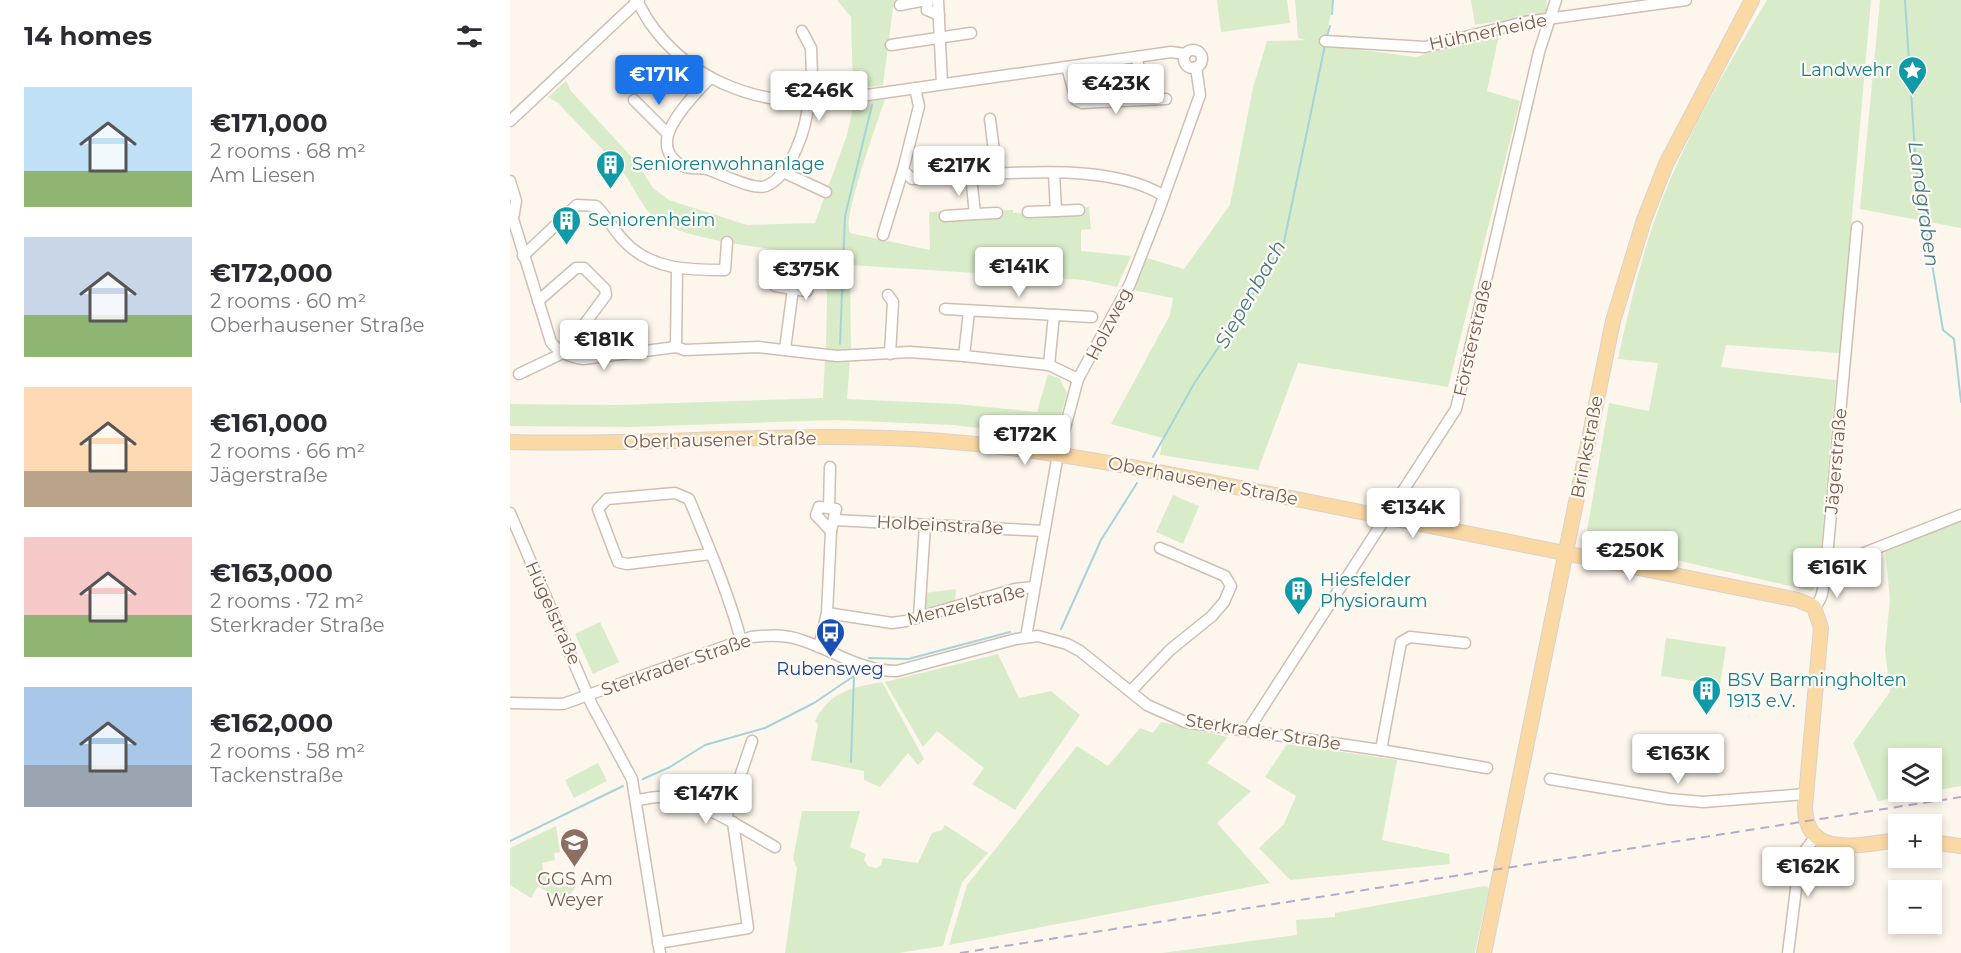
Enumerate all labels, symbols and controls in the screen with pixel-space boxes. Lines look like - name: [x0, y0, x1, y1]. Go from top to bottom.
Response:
- street label: Hühnerheide: [1427, 9, 1549, 55]
- text: 14 homes: [24, 20, 152, 52]
- icon: filters: [453, 20, 486, 53]
- place icon: Landwehr: [1897, 54, 1929, 96]
- pin: €171K: [617, 55, 701, 106]
- place label: Landwehr: [1801, 59, 1892, 81]
- text: €171K: [629, 62, 689, 86]
- pin: €423K: [1074, 64, 1158, 115]
- pin: €246K: [777, 71, 861, 122]
- text: €423K: [1082, 71, 1150, 95]
- text: €246K: [784, 78, 854, 102]
- text: €171,000: [210, 107, 328, 139]
- icon: home: [72, 111, 144, 183]
- text: 2 rooms · 68 m²: [210, 139, 366, 163]
- water label: Landgraben: [1903, 140, 1945, 268]
- pin: €217K: [917, 146, 1001, 197]
- building icon: Seniorenwohnanlage: [595, 148, 627, 190]
- place label: Seniorenwohnanlage: [632, 153, 825, 175]
- text: €217K: [928, 153, 991, 177]
- text: Am Liesen: [210, 163, 315, 187]
- building icon: Seniorenheim: [551, 204, 583, 246]
- place label: Seniorenheim: [588, 209, 715, 231]
- water label: Siepenbach: [1209, 236, 1291, 352]
- pin: €141K: [977, 247, 1061, 298]
- pin: €375K: [764, 250, 848, 301]
- text: €141K: [989, 254, 1049, 278]
- text: €172,000: [210, 257, 333, 289]
- text: €375K: [773, 257, 839, 281]
- icon: home: [72, 261, 144, 333]
- street label: Försterstraße: [1449, 277, 1497, 399]
- street label: Holzweg: [1081, 284, 1137, 364]
- text: 2 rooms · 60 m²: [210, 289, 366, 313]
- text: Oberhausener Straße: [210, 313, 425, 337]
- pin: €181K: [562, 320, 646, 371]
- text: €181K: [574, 327, 634, 351]
- street label: Brinkstraße: [1566, 394, 1608, 500]
- text: €161,000: [210, 407, 328, 439]
- street label: Jägerstraße: [1820, 407, 1852, 516]
- icon: home: [72, 411, 144, 483]
- pin: €172K: [983, 415, 1067, 466]
- text: €172K: [993, 422, 1057, 446]
- street label: Oberhausener Straße: [623, 427, 817, 453]
- text: 2 rooms · 66 m²: [210, 439, 365, 463]
- street label: Oberhausener Straße: [1106, 452, 1300, 510]
- text: Jägerstraße: [210, 463, 328, 487]
- pin: €134K: [1371, 488, 1455, 539]
- text: €134K: [1381, 495, 1445, 519]
- street label: Holbeinstraße: [876, 511, 1004, 539]
- pin: €250K: [1588, 531, 1672, 582]
- text: €250K: [1596, 538, 1664, 562]
- pin: €161K: [1795, 548, 1879, 599]
- text: €161K: [1807, 555, 1867, 579]
- text: €163,000: [210, 557, 333, 589]
- street label: Hügelstraße: [520, 558, 586, 668]
- icon: home: [72, 561, 144, 633]
- place label: Hiesfelder Physioraum: [1320, 569, 1428, 612]
- building icon: Hiesfelder Physioraum: [1283, 574, 1315, 616]
- street label: Menzelstraße: [905, 580, 1028, 630]
- text: 2 rooms · 72 m²: [210, 589, 364, 613]
- text: Sterkrader Straße: [210, 613, 385, 637]
- bus stop icon: Rubensweg: [814, 616, 846, 658]
- street label: Sterkrader Straße: [598, 629, 754, 701]
- place label: Rubensweg: [776, 658, 884, 680]
- place label: BSV Barmingholten 1913 e.V.: [1727, 669, 1907, 712]
- building icon: BSV Barmingholten 1913 e.V.: [1690, 674, 1722, 716]
- text: €162,000: [210, 707, 333, 739]
- street label: Sterkrader Straße: [1184, 709, 1342, 755]
- icon: home: [72, 711, 144, 783]
- pin: €163K: [1636, 734, 1720, 785]
- text: 2 rooms · 58 m²: [210, 739, 365, 763]
- text: €163K: [1646, 741, 1710, 765]
- map controls: [1888, 748, 1942, 934]
- button: layers: [1888, 748, 1942, 802]
- text: Tackenstraße: [210, 763, 343, 787]
- pin: €147K: [664, 774, 748, 825]
- text: €147K: [674, 781, 738, 805]
- button: +: [1888, 814, 1942, 868]
- school or university icon: GGS Am Weyer: [559, 826, 591, 868]
- pin: €162K: [1766, 847, 1850, 898]
- text: €162K: [1776, 854, 1840, 878]
- place label: GGS Am Weyer: [537, 868, 613, 911]
- button: −: [1888, 880, 1942, 934]

